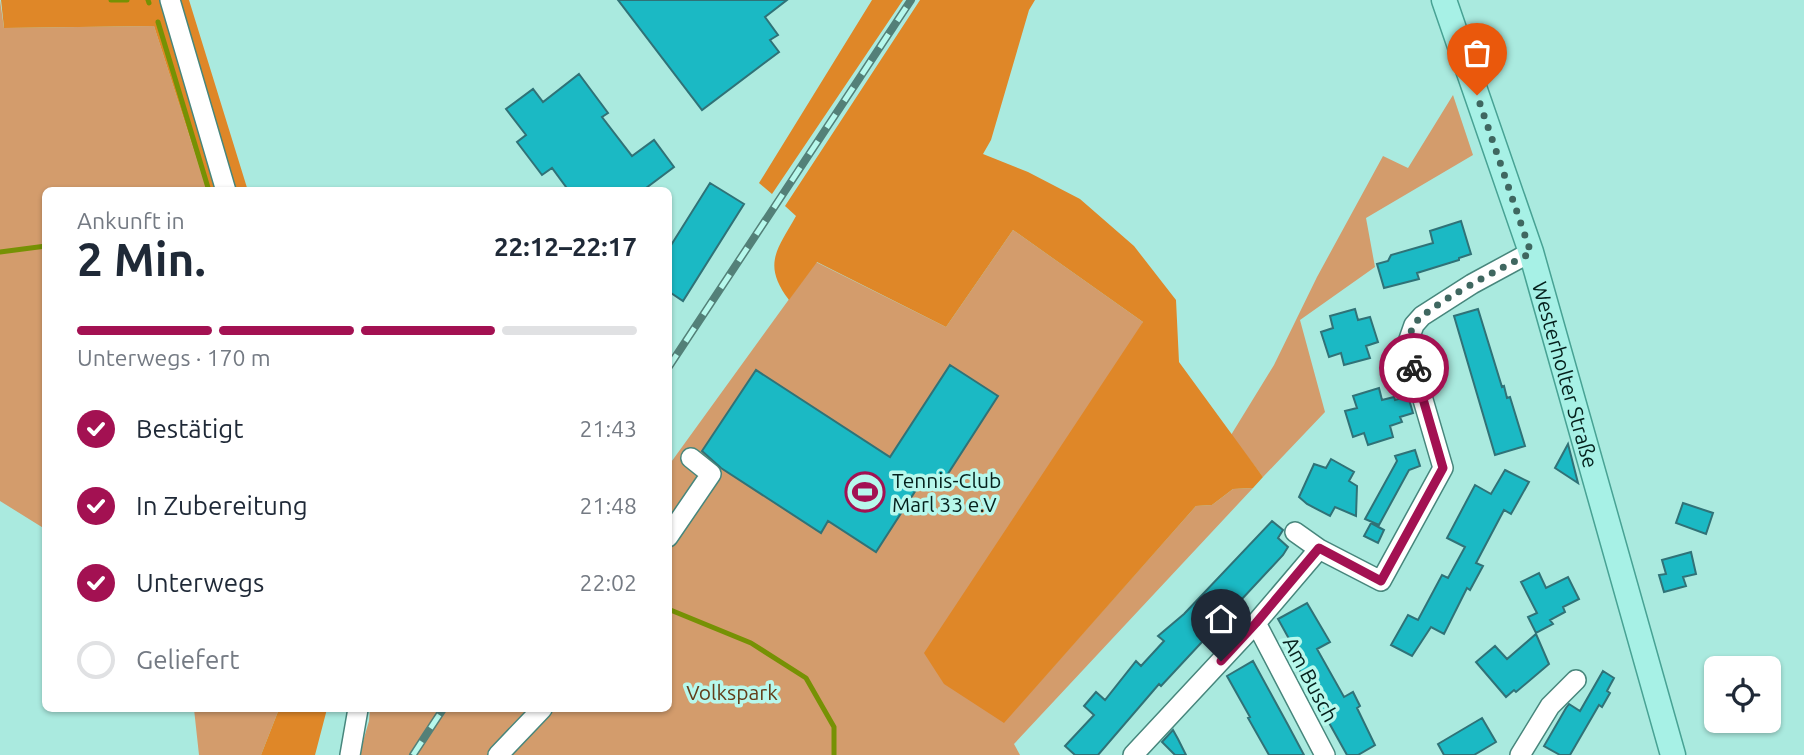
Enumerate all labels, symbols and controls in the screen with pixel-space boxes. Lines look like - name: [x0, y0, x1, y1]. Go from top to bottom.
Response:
- pin: [1447, 23, 1507, 95]
- icon: bag: [1458, 34, 1496, 72]
- text: Ankunft in: [77, 208, 185, 233]
- text: 22:12–22:17: [494, 232, 637, 261]
- text: 2 Min.: [77, 233, 206, 285]
- street label: Westerholter Straße: [1528, 279, 1603, 470]
- courier: [1379, 333, 1449, 403]
- text: Unterwegs · 170 m: [77, 345, 271, 370]
- icon: bike: [1395, 349, 1433, 387]
- icon: check: [77, 410, 115, 448]
- text: Bestätigt: [136, 414, 243, 443]
- text: 21:43: [579, 416, 637, 441]
- place label: Tennis-Club Marl 33 e.V: [892, 468, 1001, 516]
- sports icon: Tennis-Club Marl 33 e.V: [844, 471, 886, 513]
- icon: check: [77, 487, 115, 525]
- text: In Zubereitung: [136, 491, 308, 520]
- text: 21:48: [579, 493, 637, 518]
- icon: check: [77, 564, 115, 602]
- text: Unterwegs: [136, 568, 264, 597]
- text: 22:02: [579, 570, 637, 595]
- pin: [1191, 589, 1251, 661]
- icon: home: [1202, 600, 1240, 638]
- street label: Am Busch: [1279, 632, 1343, 726]
- text: Geliefert: [136, 645, 239, 674]
- map controls: [1704, 656, 1781, 733]
- button: locate: [1704, 656, 1781, 733]
- park label: Volkspark: [686, 680, 778, 704]

